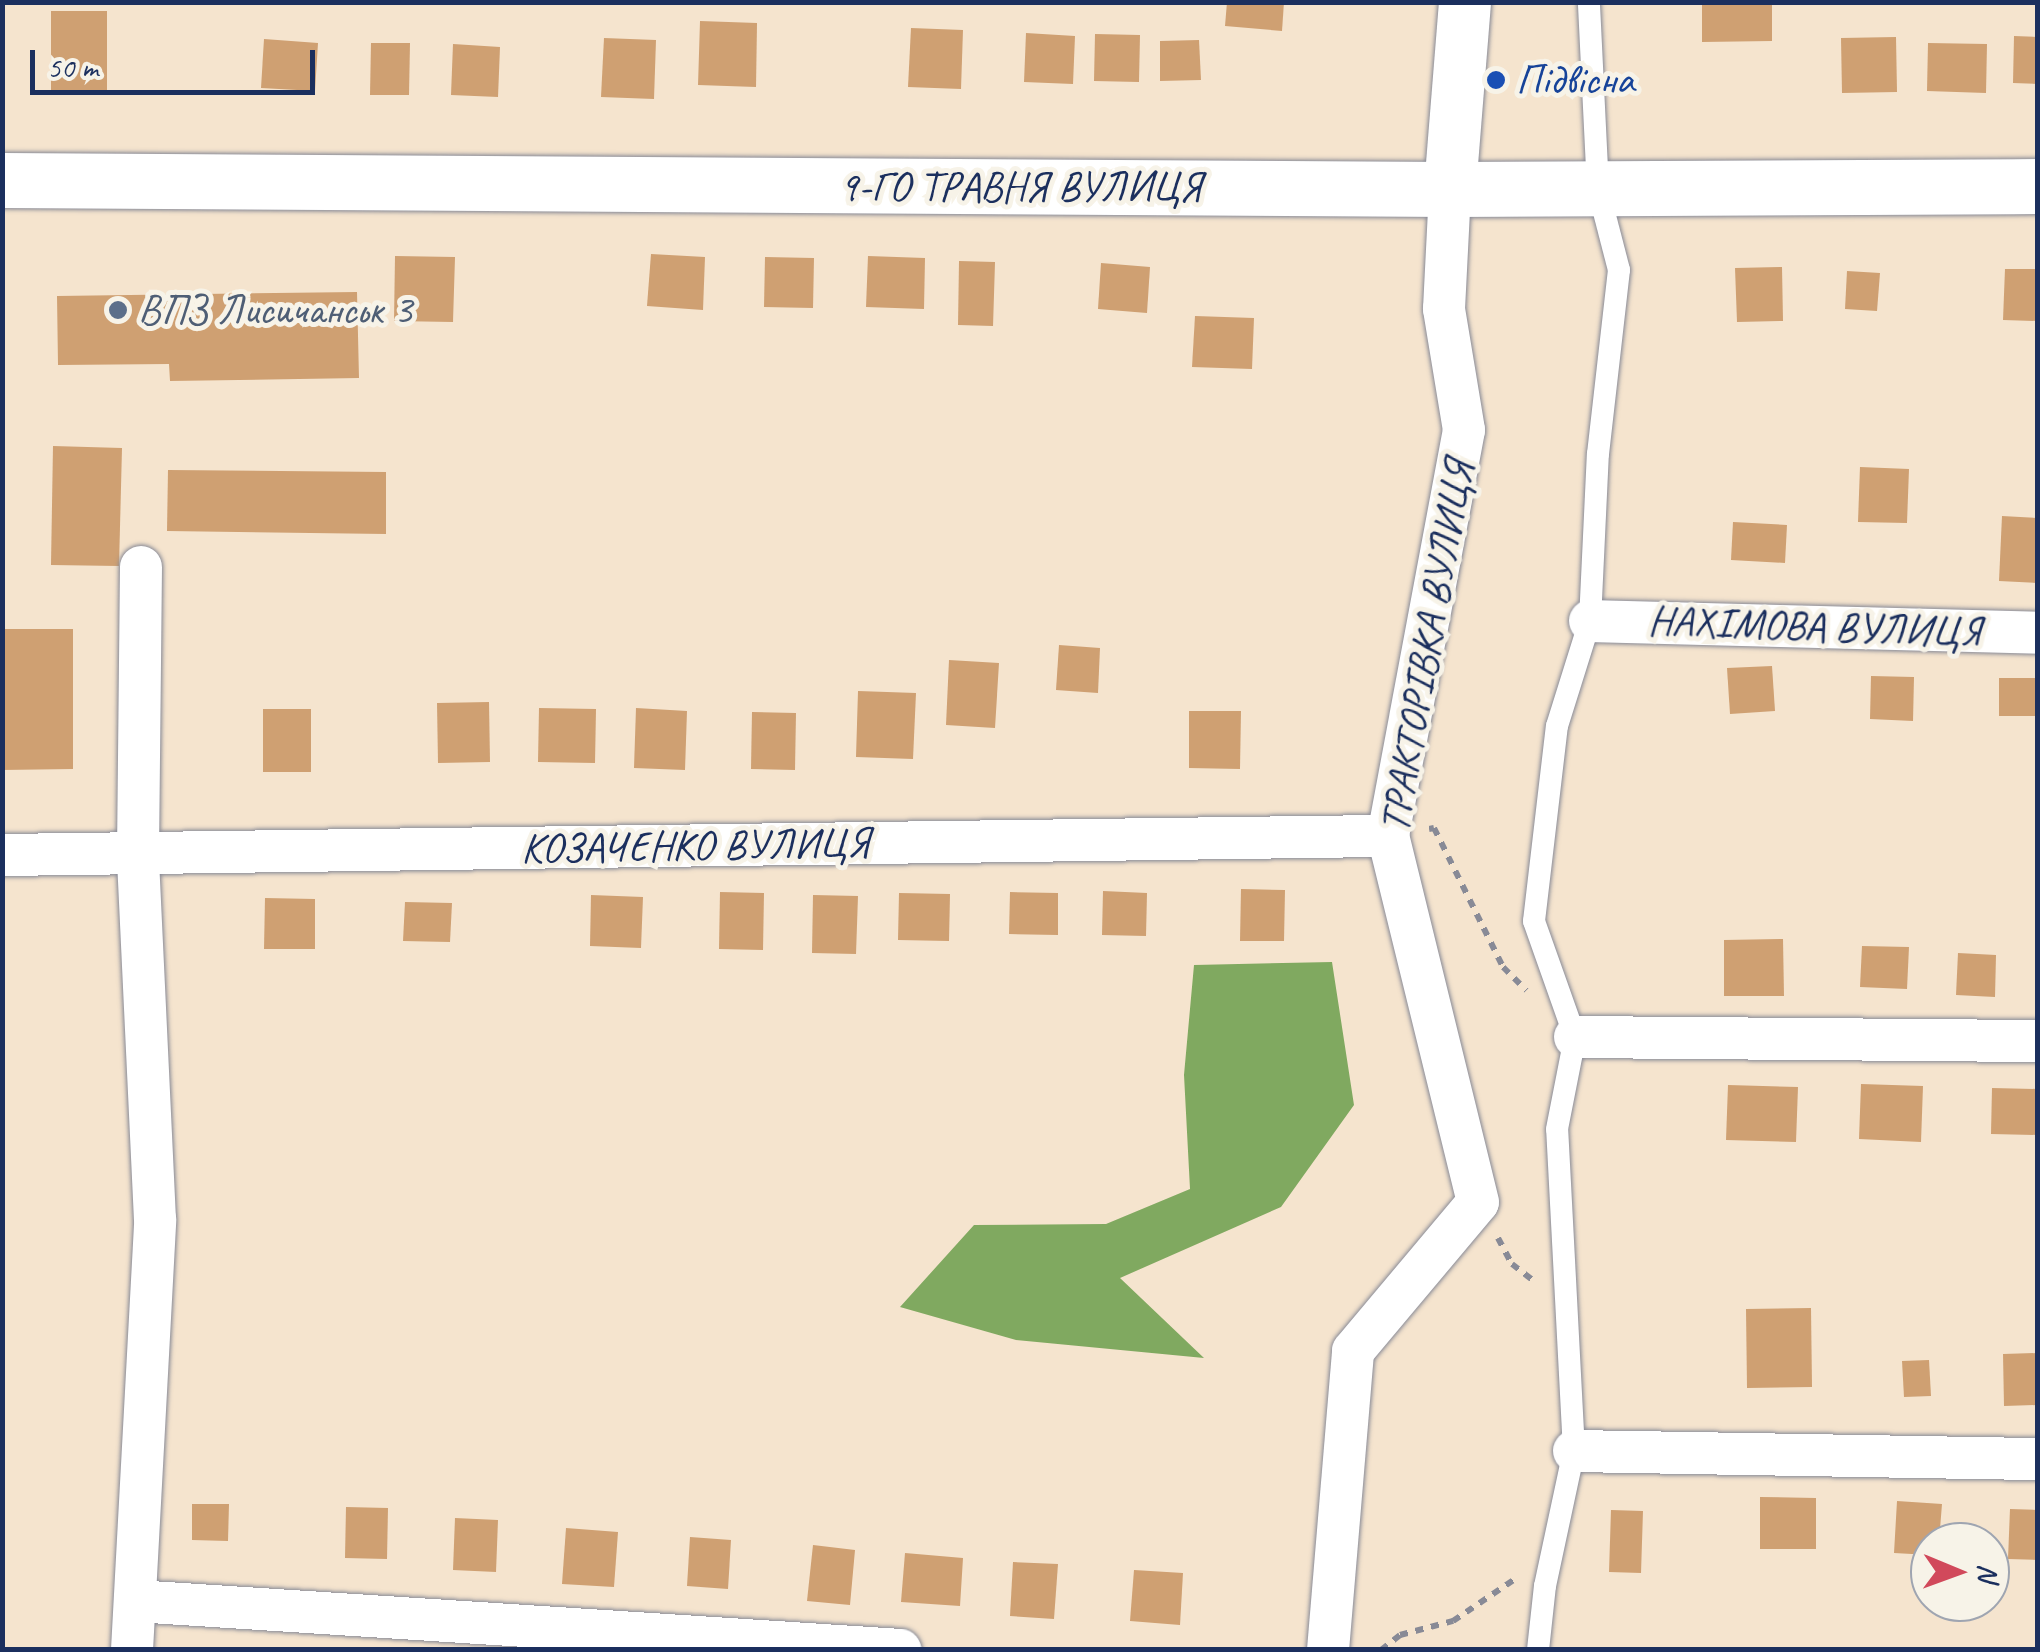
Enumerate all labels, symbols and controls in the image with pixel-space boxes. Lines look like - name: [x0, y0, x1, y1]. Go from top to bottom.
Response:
- scale bar: [35, 30, 320, 92]
- text: 50 m: [47, 48, 98, 86]
- place label: Підвісна: [1516, 55, 1634, 105]
- marker: Підвісна: [1485, 69, 1507, 91]
- street label: 9-ГО ТРАВНЯ ВУЛИЦЯ: [840, 162, 1200, 212]
- place label: ВПЗ Лисичанськ 3: [138, 285, 412, 335]
- marker: ВПЗ Лисичанськ 3: [107, 299, 129, 321]
- street label: ТРАКТОРІВКА ВУЛИЦЯ: [1370, 459, 1484, 835]
- street label: НАХІМОВА ВУЛИЦЯ: [1649, 596, 1979, 658]
- street label: КОЗАЧЕНКО ВУЛИЦЯ: [522, 818, 868, 874]
- north arrow: [1910, 1522, 2010, 1622]
- text: N: [1971, 1564, 2006, 1581]

